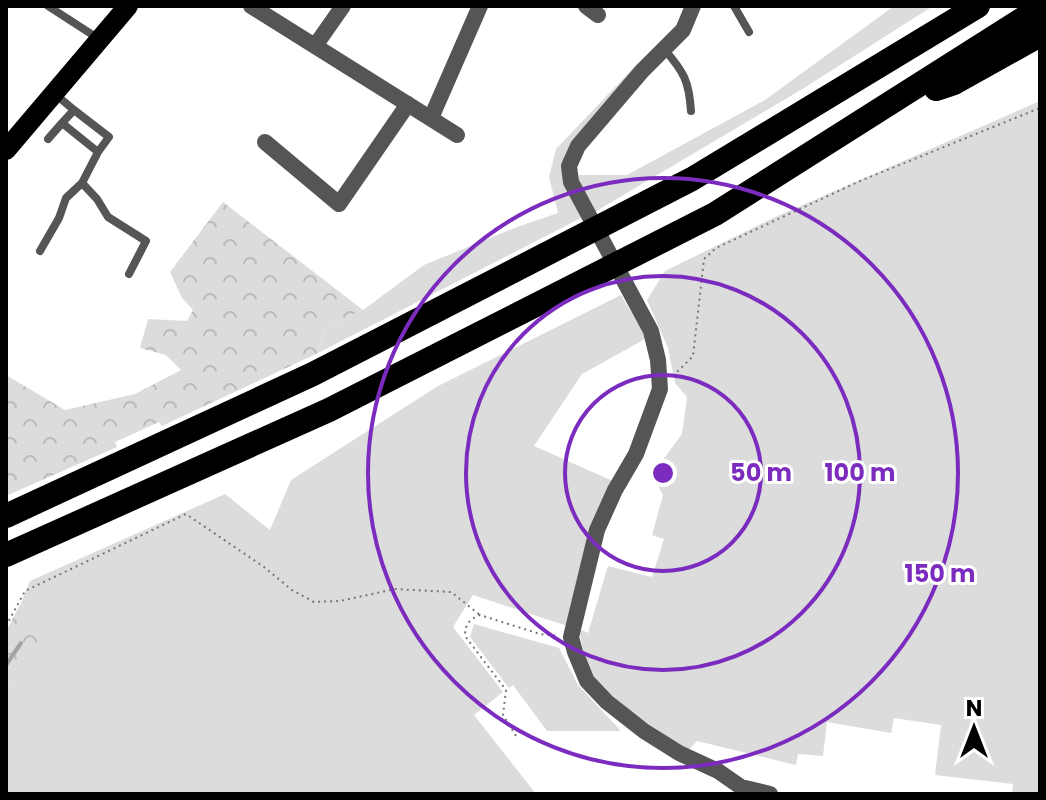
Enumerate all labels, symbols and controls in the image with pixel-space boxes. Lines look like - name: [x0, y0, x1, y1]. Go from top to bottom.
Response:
- text: 50 m: [730, 456, 792, 489]
- text: 100 m: [825, 456, 895, 489]
- centre of rings: [649, 459, 677, 487]
- text: 150 m: [905, 557, 975, 590]
- north arrow: [934, 688, 1014, 768]
- text: N: [966, 693, 982, 724]

